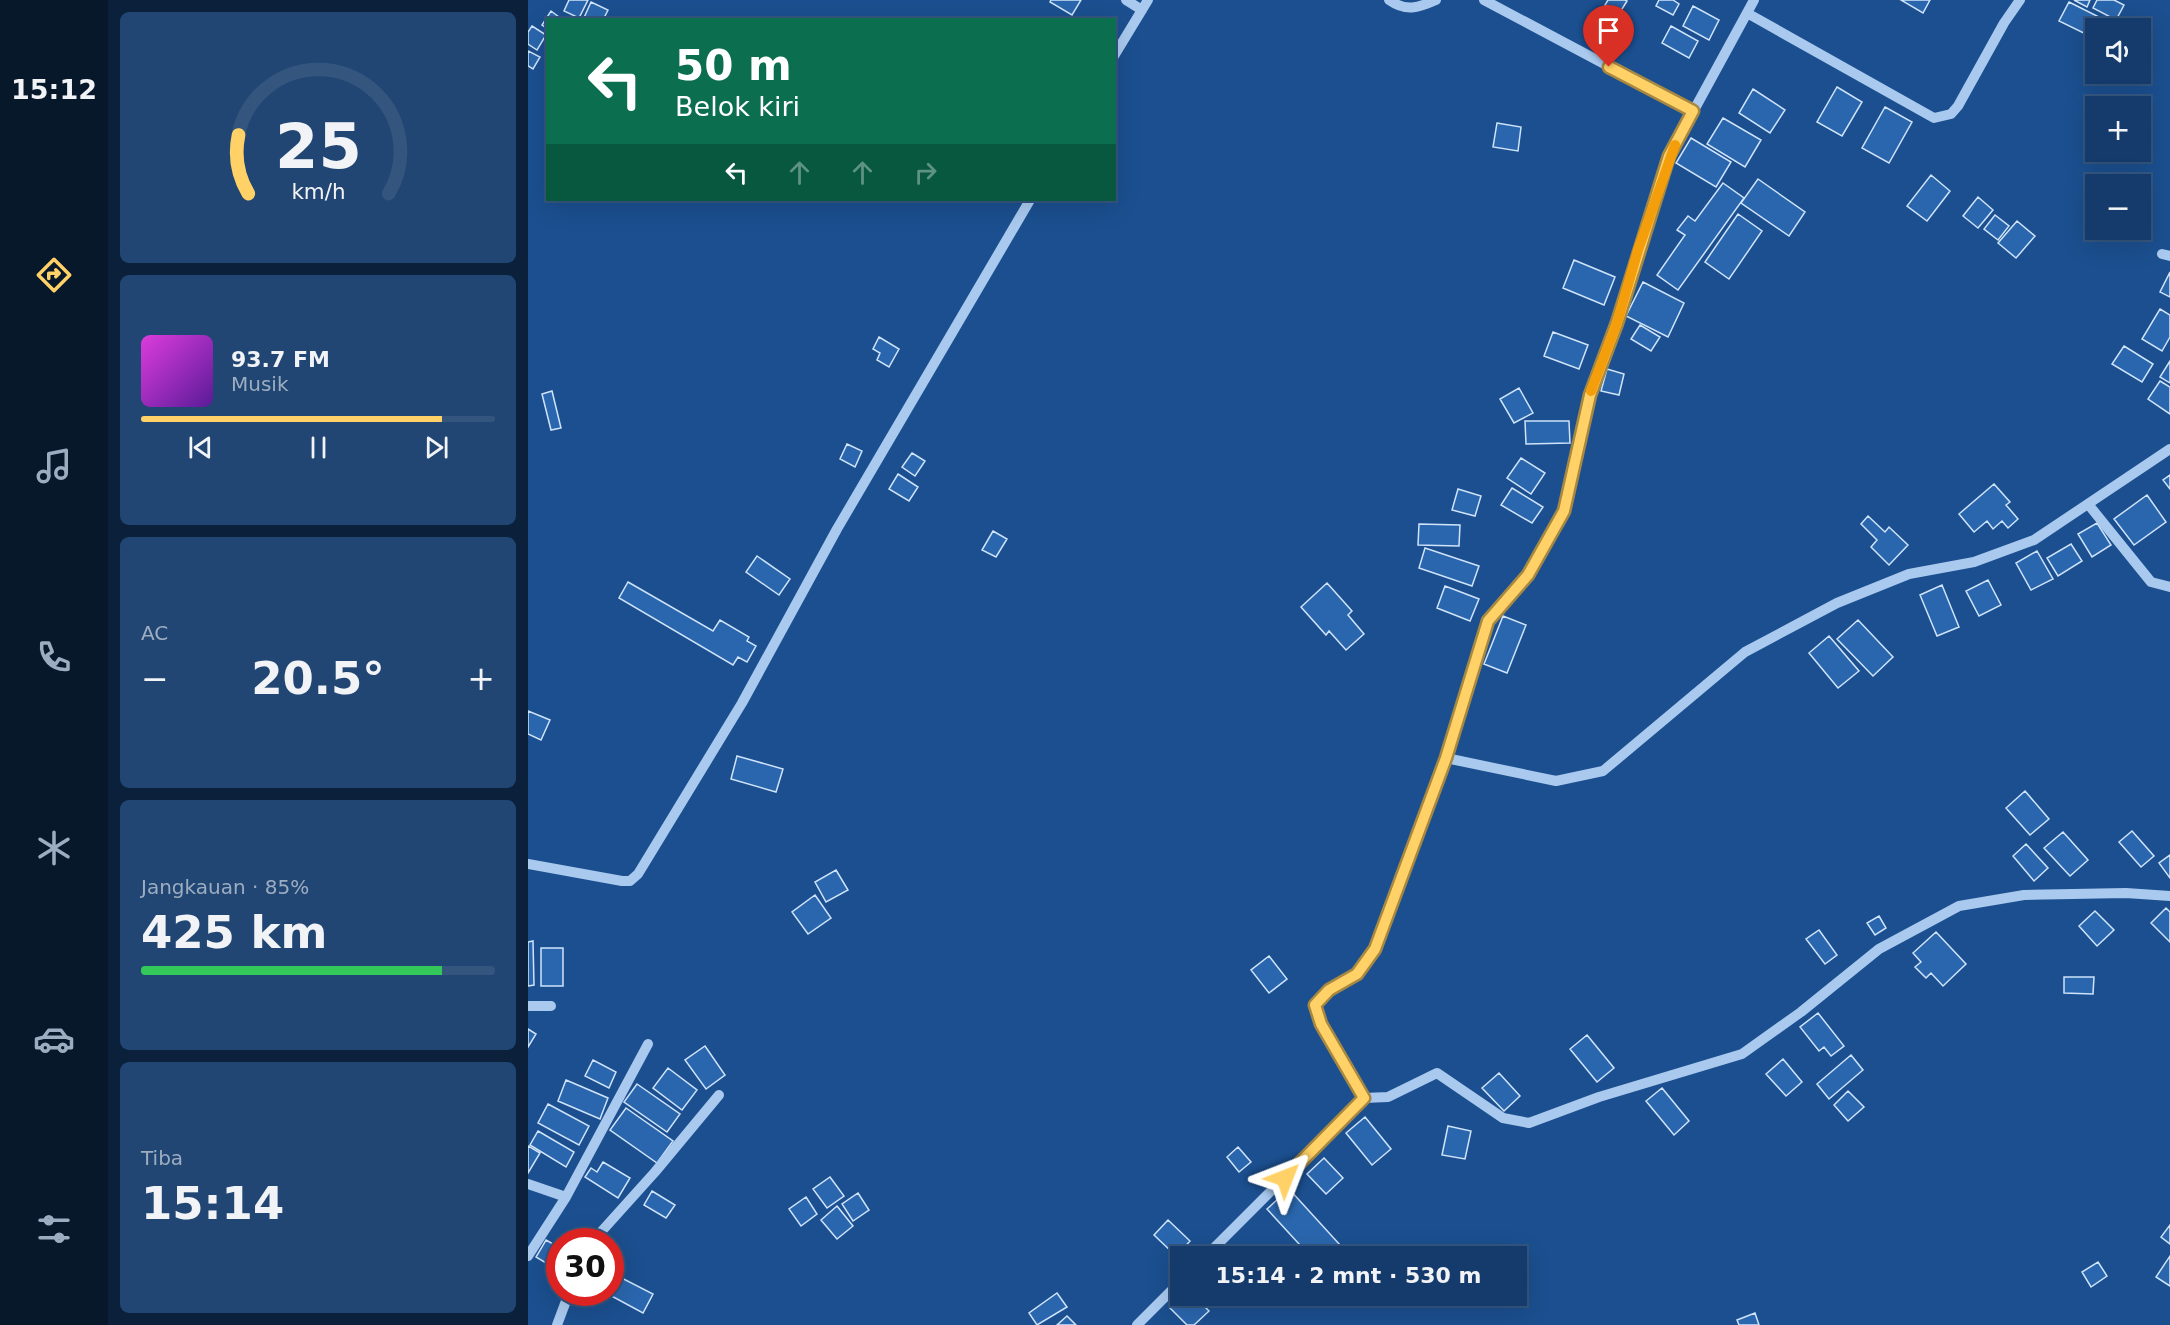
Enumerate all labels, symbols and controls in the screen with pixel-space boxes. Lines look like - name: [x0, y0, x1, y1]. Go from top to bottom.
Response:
- pin: [1583, 5, 1634, 67]
- icon: arrive: [1592, 14, 1625, 47]
- map controls: [2085, 18, 2151, 240]
- button: sound: [2085, 18, 2151, 84]
- text: 50 m: [675, 41, 792, 90]
- icon: left: [576, 42, 654, 120]
- text: 15:12: [11, 74, 97, 105]
- text: Belok kiri: [675, 91, 800, 122]
- button: +: [2085, 96, 2151, 162]
- text: 25: [275, 110, 361, 183]
- icon: left: [720, 156, 753, 189]
- icon: ahead: [783, 156, 816, 189]
- icon: ahead: [846, 156, 879, 189]
- icon: right: [909, 156, 942, 189]
- button: −: [2085, 174, 2151, 240]
- text: km/h: [291, 180, 345, 205]
- icon: directions: [33, 254, 75, 296]
- text: 93.7 FM: [231, 347, 330, 372]
- text: Musik: [231, 372, 289, 396]
- icon: previous: [184, 431, 217, 464]
- icon: pause: [302, 431, 335, 464]
- icon: next: [420, 431, 453, 464]
- icon: music: [33, 445, 75, 487]
- text: AC: [141, 621, 168, 645]
- icon: phone: [33, 636, 75, 678]
- text: 20.5°: [251, 652, 385, 705]
- text: −: [141, 659, 169, 698]
- text: +: [467, 659, 495, 698]
- icon: climate: [33, 827, 75, 869]
- text: Jangkauan · 85%: [141, 875, 309, 899]
- text: 425 km: [141, 906, 327, 959]
- icon: car: [33, 1018, 75, 1060]
- text: Tiba: [141, 1146, 183, 1170]
- position arrow: [1253, 1146, 1317, 1210]
- text: 15:14: [141, 1177, 284, 1230]
- icon: filters: [33, 1208, 75, 1250]
- speed limit sign: 30: [546, 1228, 624, 1306]
- text: 15:14 · 2 mnt · 530 m: [1216, 1263, 1481, 1288]

